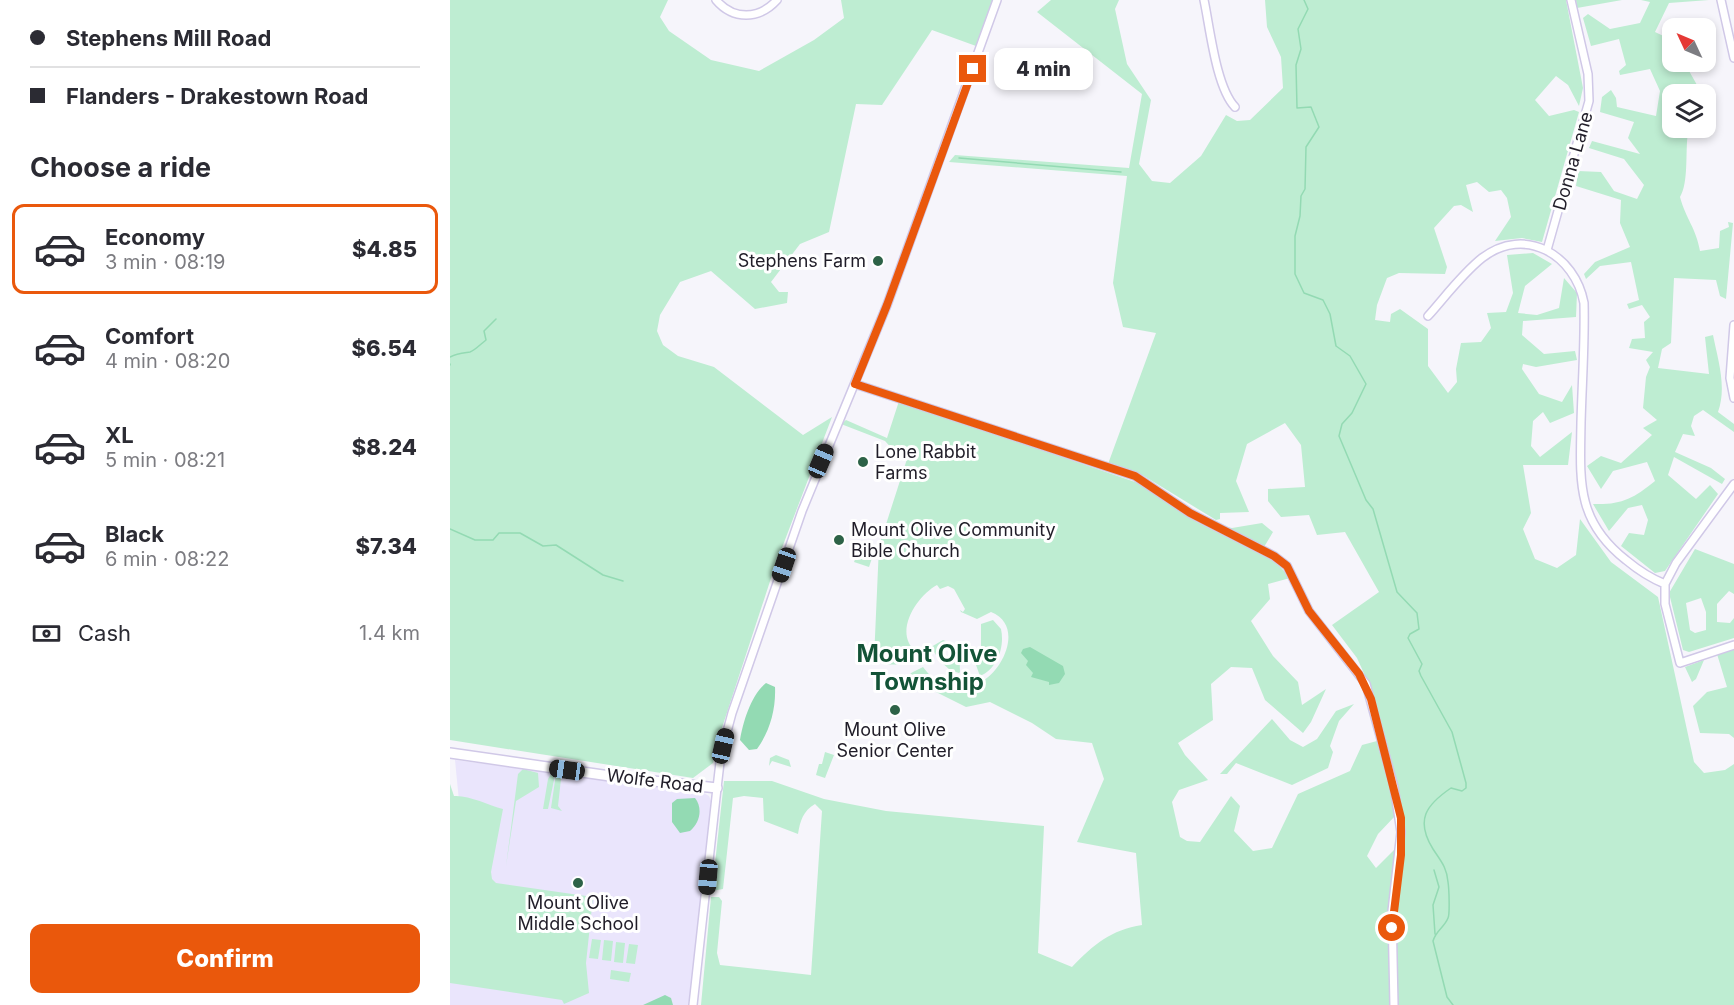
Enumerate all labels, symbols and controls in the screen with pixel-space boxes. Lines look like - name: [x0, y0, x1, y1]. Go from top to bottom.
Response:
- north arrow: [1662, 18, 1716, 72]
- map controls: [1662, 18, 1716, 138]
- text: Stephens Mill Road: [66, 25, 271, 51]
- callout: 4 min: [994, 48, 1093, 90]
- route end: [959, 55, 986, 82]
- text: 4 min: [1016, 57, 1071, 81]
- text: Flanders - Drakestown Road: [66, 83, 369, 109]
- button: layers: [1662, 84, 1716, 138]
- street label: Donna Lane: [1548, 109, 1597, 213]
- text: Choose a ride: [30, 151, 211, 184]
- icon: car: [33, 222, 87, 276]
- text: Economy: [105, 224, 205, 250]
- text: $4.85: [352, 236, 417, 262]
- text: 3 min · 08:19: [105, 250, 225, 274]
- place label: Stephens Farm: [738, 250, 866, 271]
- marker: Stephens Farm: [871, 254, 885, 268]
- icon: car: [33, 321, 87, 375]
- text: Comfort: [105, 323, 194, 349]
- text: $6.54: [351, 335, 417, 361]
- text: 4 min · 08:20: [105, 349, 230, 373]
- icon: car: [33, 420, 87, 474]
- text: XL: [105, 422, 134, 448]
- text: $8.24: [352, 434, 417, 460]
- car: [806, 441, 836, 481]
- place label: Lone Rabbit Farms: [875, 441, 976, 483]
- text: 5 min · 08:21: [105, 448, 225, 472]
- marker: Lone Rabbit Farms: [856, 455, 870, 469]
- icon: car: [33, 519, 87, 573]
- place label: Mount Olive Community Bible Church: [851, 519, 1056, 561]
- text: Black: [105, 521, 164, 547]
- text: $7.34: [355, 533, 417, 559]
- marker: Mount Olive Community Bible Church: [832, 533, 846, 547]
- car: [770, 545, 798, 585]
- text: 6 min · 08:22: [105, 547, 229, 571]
- icon: cash: [30, 617, 63, 650]
- text: Cash: [78, 620, 131, 646]
- text: 1.4 km: [359, 621, 420, 645]
- district label: Mount Olive Township: [856, 639, 998, 696]
- marker: Mount Olive Senior Center: [888, 703, 902, 717]
- place label: Mount Olive Senior Center: [837, 719, 954, 761]
- car: [710, 726, 736, 766]
- car: [548, 759, 586, 781]
- street label: Wolfe Road: [606, 764, 705, 797]
- car: [697, 858, 719, 896]
- marker: Mount Olive Middle School: [571, 876, 585, 890]
- place label: Mount Olive Middle School: [518, 892, 639, 934]
- route start: [1378, 914, 1405, 941]
- button: Confirm: [30, 924, 420, 993]

